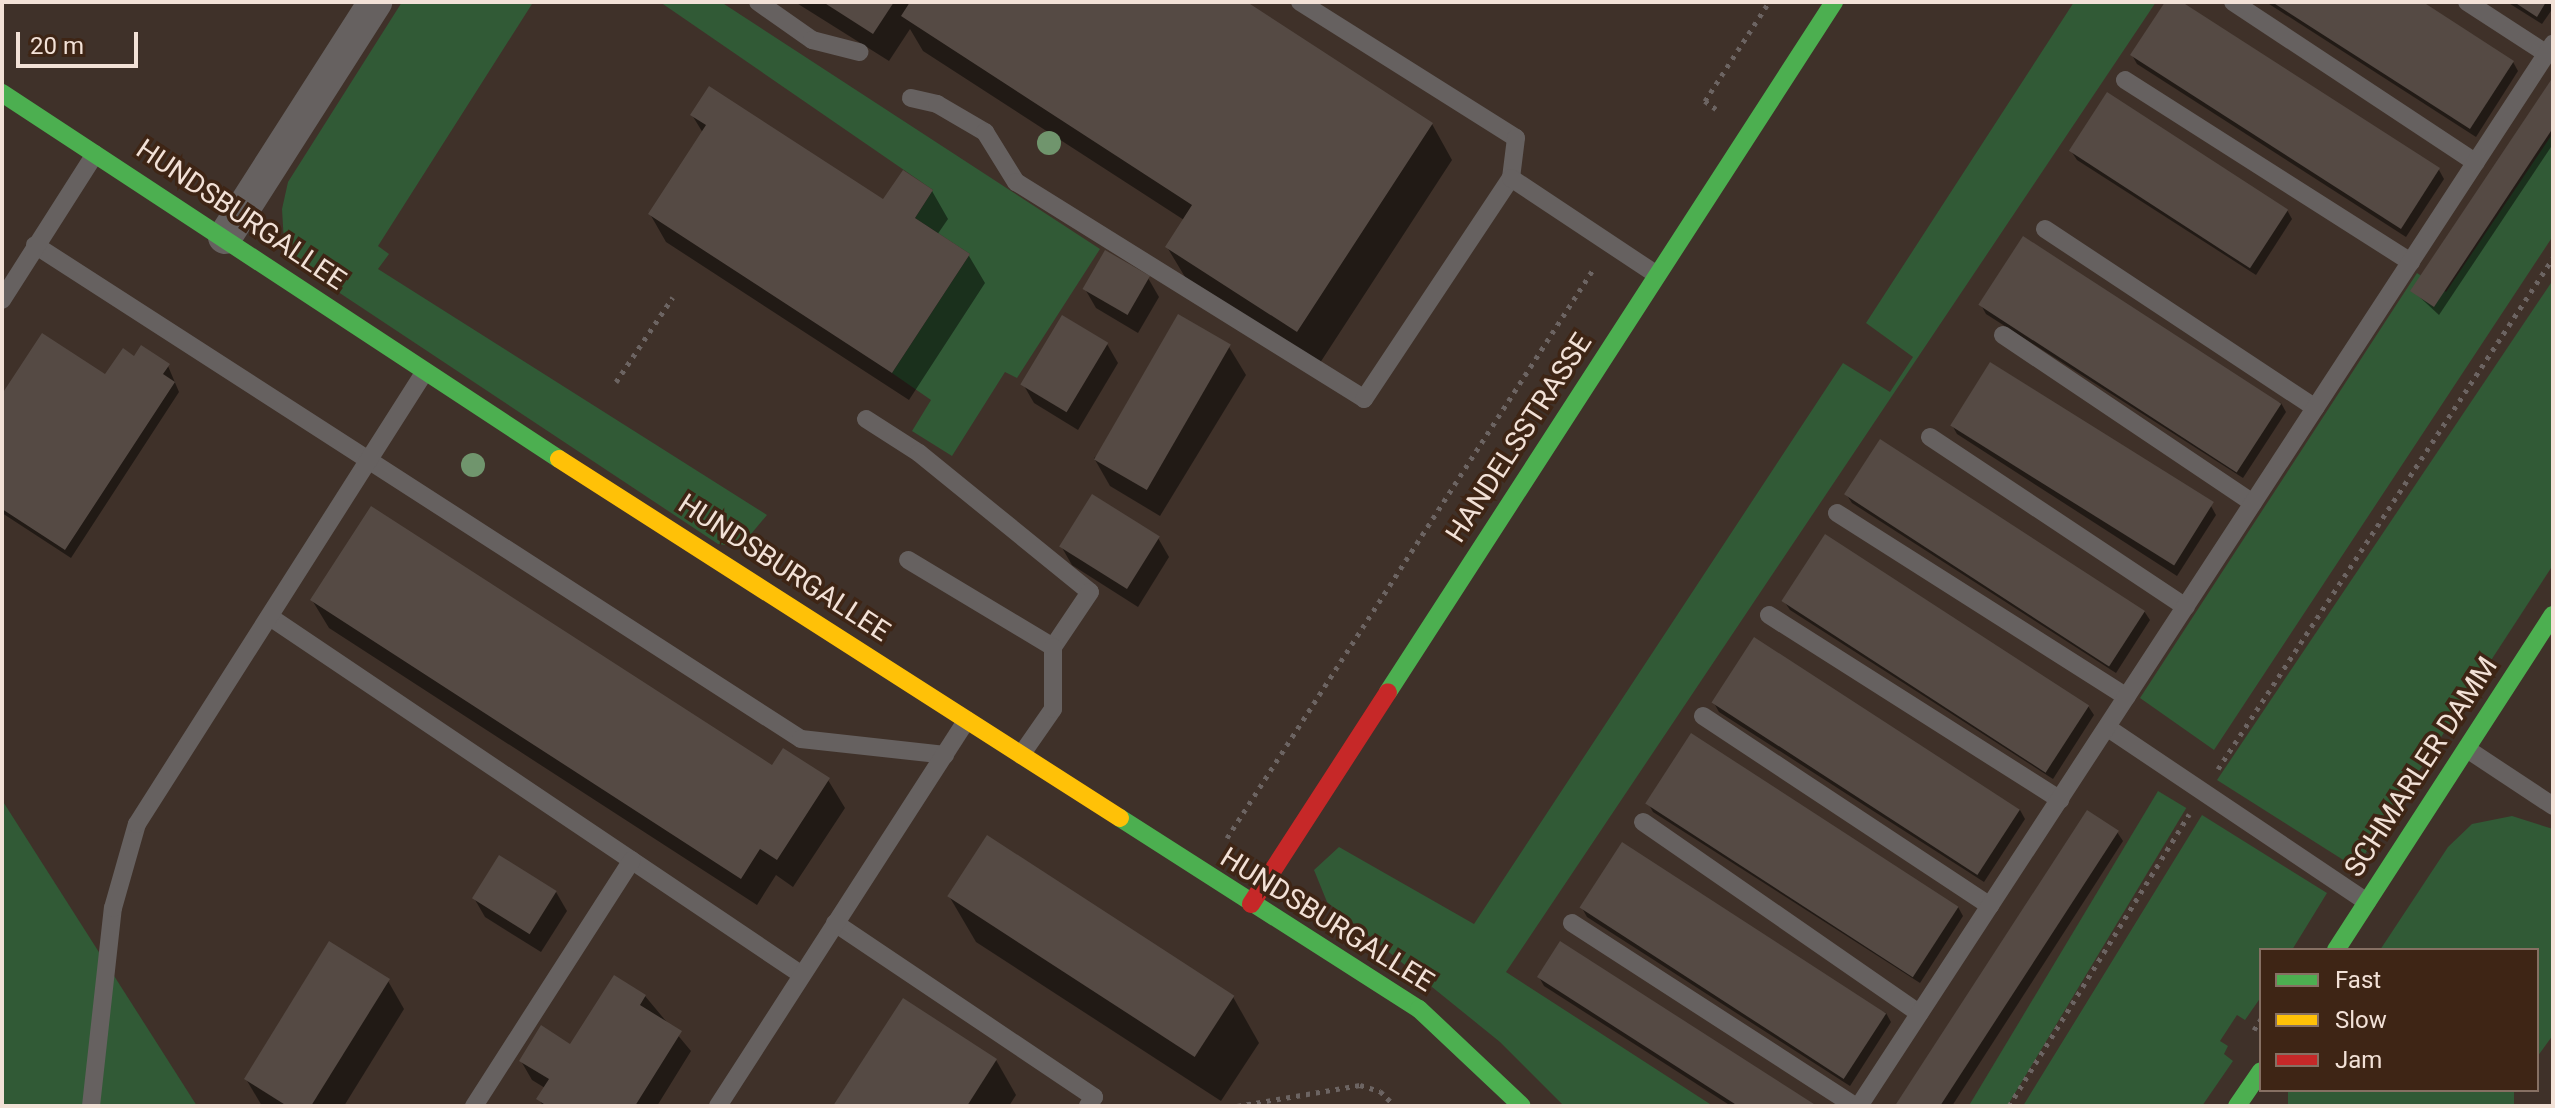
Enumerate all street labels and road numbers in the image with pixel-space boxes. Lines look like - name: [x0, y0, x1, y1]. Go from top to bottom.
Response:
- street label: HUNDSBURGALLEE: [130, 132, 352, 298]
- street label: HANDELSSTRASSE: [1439, 327, 1599, 549]
- street label: HUNDSBURGALLEE: [672, 487, 896, 649]
- street label: SCHMARLER DAMM: [2337, 651, 2505, 883]
- street label: HUNDSBURGALLEE: [1214, 841, 1440, 999]

